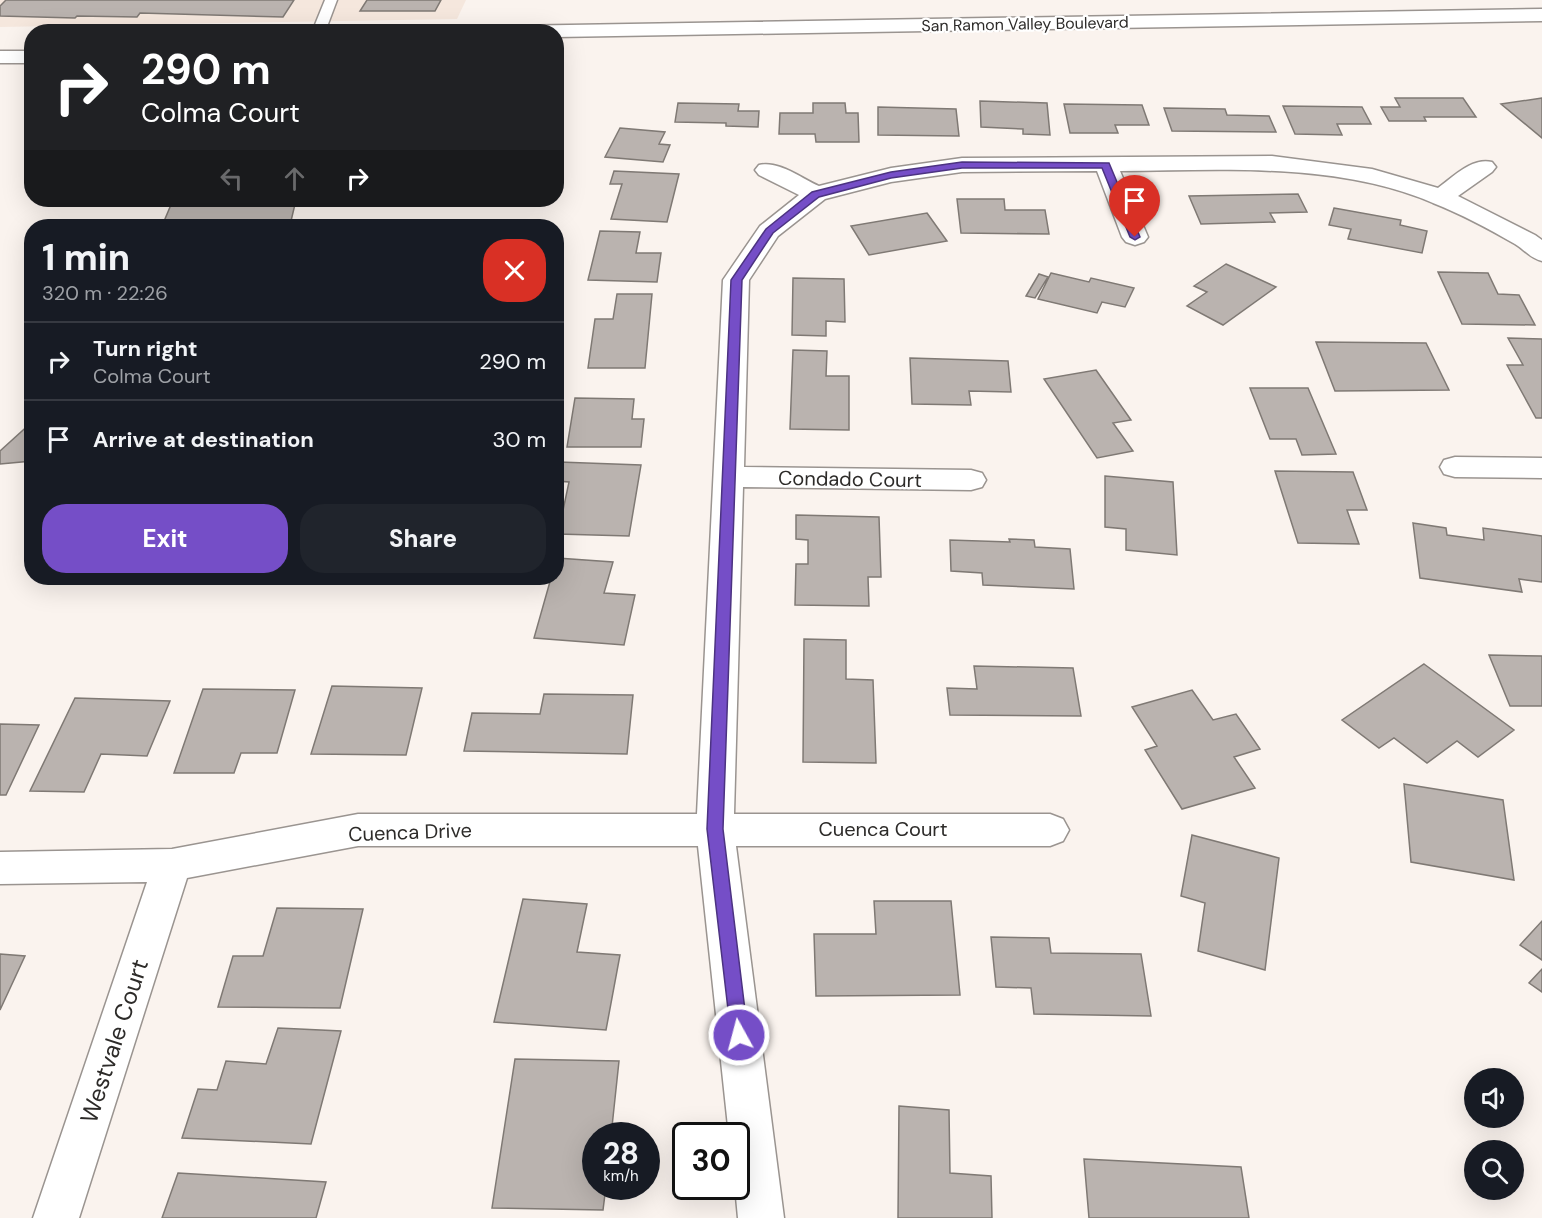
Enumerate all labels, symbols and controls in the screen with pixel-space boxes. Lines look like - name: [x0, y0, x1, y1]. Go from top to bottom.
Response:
- street label: San Ramon Valley Boulevard: [921, 12, 1129, 36]
- text: 290 m: [141, 42, 271, 97]
- icon: right: [42, 48, 120, 126]
- text: Colma Court: [141, 95, 300, 130]
- icon: left: [215, 162, 248, 195]
- icon: ahead: [278, 162, 311, 195]
- icon: right: [341, 162, 374, 195]
- pin: [1109, 175, 1160, 237]
- icon: arrive: [1118, 184, 1151, 217]
- text: 1 min: [42, 234, 130, 281]
- button: close: [483, 239, 546, 302]
- text: 320 m · 22:26: [42, 280, 168, 306]
- text: Turn right: [93, 334, 198, 363]
- icon: right: [42, 345, 75, 378]
- text: 290 m: [479, 347, 546, 376]
- text: Colma Court: [93, 363, 211, 389]
- icon: arrive: [42, 423, 75, 456]
- text: Arrive at destination: [93, 425, 314, 454]
- text: 30 m: [492, 425, 546, 454]
- street label: Condado Court: [778, 465, 922, 493]
- button: Exit: [42, 504, 288, 573]
- button: Share: [300, 504, 546, 573]
- street label: Cuenca Court: [818, 816, 948, 842]
- street label: Cuenca Drive: [348, 817, 472, 847]
- street label: Westvale Court: [73, 955, 155, 1127]
- position arrow: [707, 1003, 771, 1067]
- map controls: [1464, 1068, 1524, 1200]
- button: sound: [1464, 1068, 1524, 1128]
- speed limit sign: 30: [672, 1122, 750, 1200]
- text: 28: [603, 1134, 639, 1173]
- button: search: [1464, 1140, 1524, 1200]
- text: km/h: [603, 1166, 639, 1186]

